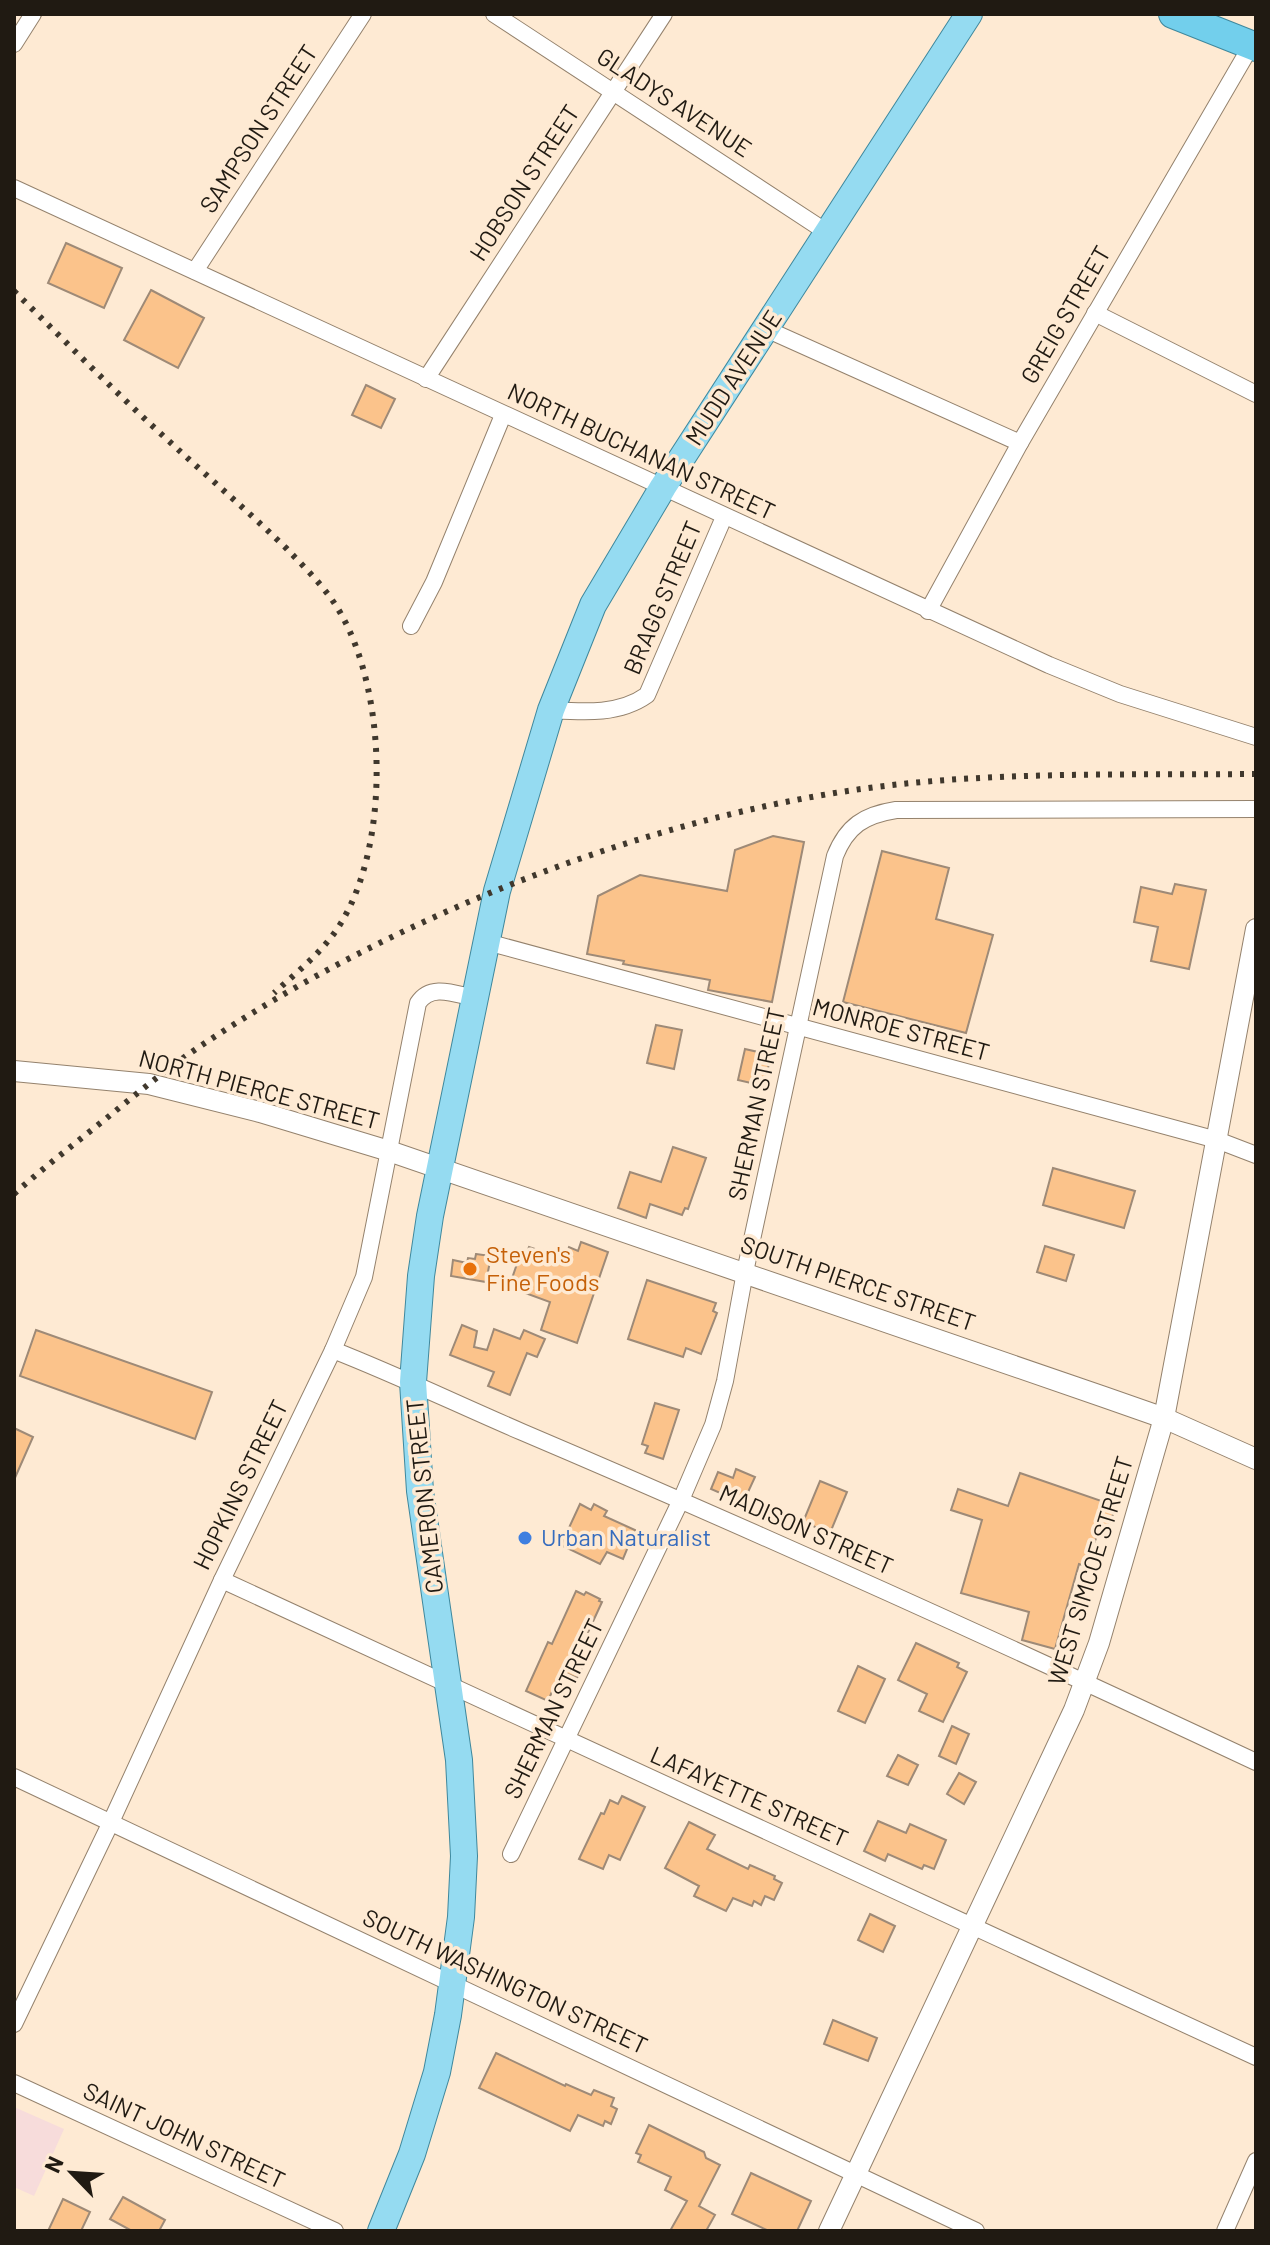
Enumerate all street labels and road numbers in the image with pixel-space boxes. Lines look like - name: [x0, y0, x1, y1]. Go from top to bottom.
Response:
- street label: SAMPSON STREET: [193, 39, 323, 218]
- street label: GLADYS AVENUE: [592, 41, 758, 163]
- street label: HOBSON STREET: [463, 99, 585, 266]
- street label: GREIG STREET: [1014, 240, 1116, 388]
- street label: MUDD AVENUE: [678, 304, 787, 450]
- street label: NORTH BUCHANAN STREET: [503, 376, 780, 525]
- street label: BRAGG STREET: [616, 516, 707, 678]
- street label: MONROE STREET: [810, 991, 993, 1066]
- street label: SHERMAN STREET: [721, 1005, 790, 1203]
- street label: NORTH PIERCE STREET: [136, 1042, 383, 1135]
- street label: SOUTH PIERCE STREET: [737, 1229, 980, 1336]
- street label: HOPKINS STREET: [186, 1395, 293, 1574]
- street label: CAMERON STREET: [399, 1397, 448, 1595]
- street label: WEST SIMCOE STREET: [1041, 1453, 1138, 1689]
- street label: MADISON STREET: [715, 1477, 898, 1580]
- street label: SHERMAN STREET: [497, 1614, 609, 1803]
- street label: LAFAYETTE STREET: [646, 1739, 853, 1852]
- street label: SOUTH WASHINGTON STREET: [359, 1902, 653, 2059]
- street label: SAINT JOHN STREET: [79, 2075, 290, 2194]

